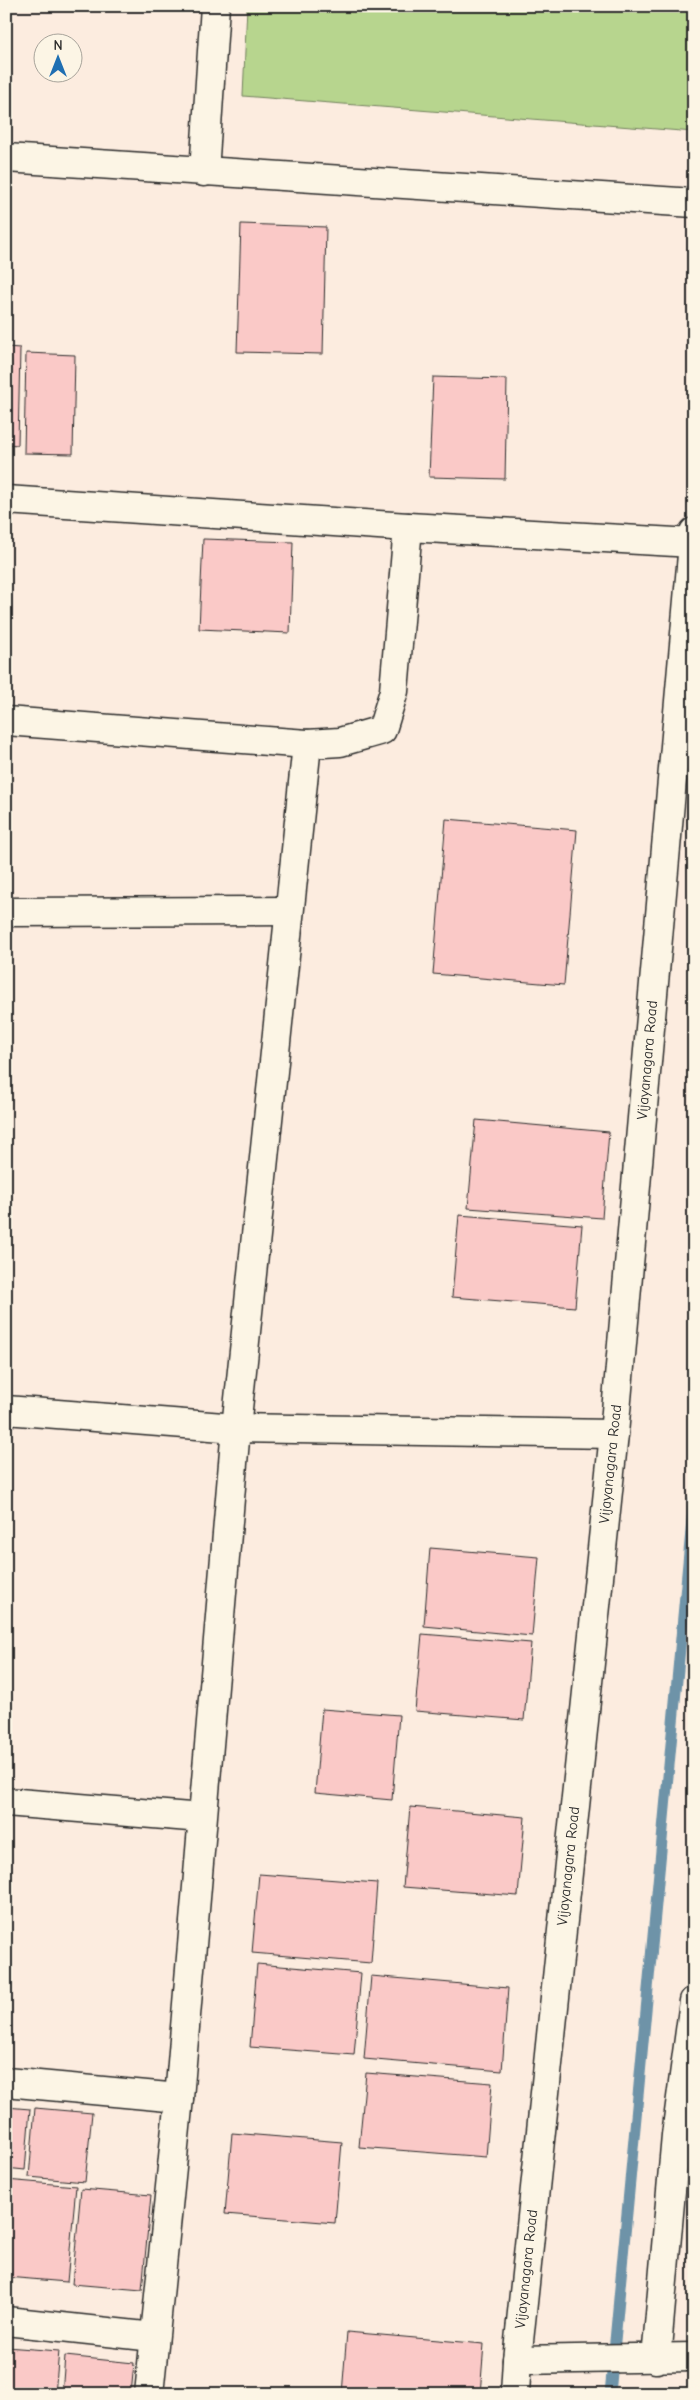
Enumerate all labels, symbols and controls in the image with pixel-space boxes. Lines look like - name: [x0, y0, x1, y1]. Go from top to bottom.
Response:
- north arrow: [32, 32, 82, 82]
- text: N: [53, 37, 63, 54]
- street label: Vijayanagara Road: [633, 1000, 661, 1120]
- street label: Vijayanagara Road: [595, 1404, 625, 1524]
- street label: Vijayanagara Road: [553, 1806, 583, 1926]
- street label: Vijayanagara Road: [511, 2209, 541, 2329]

